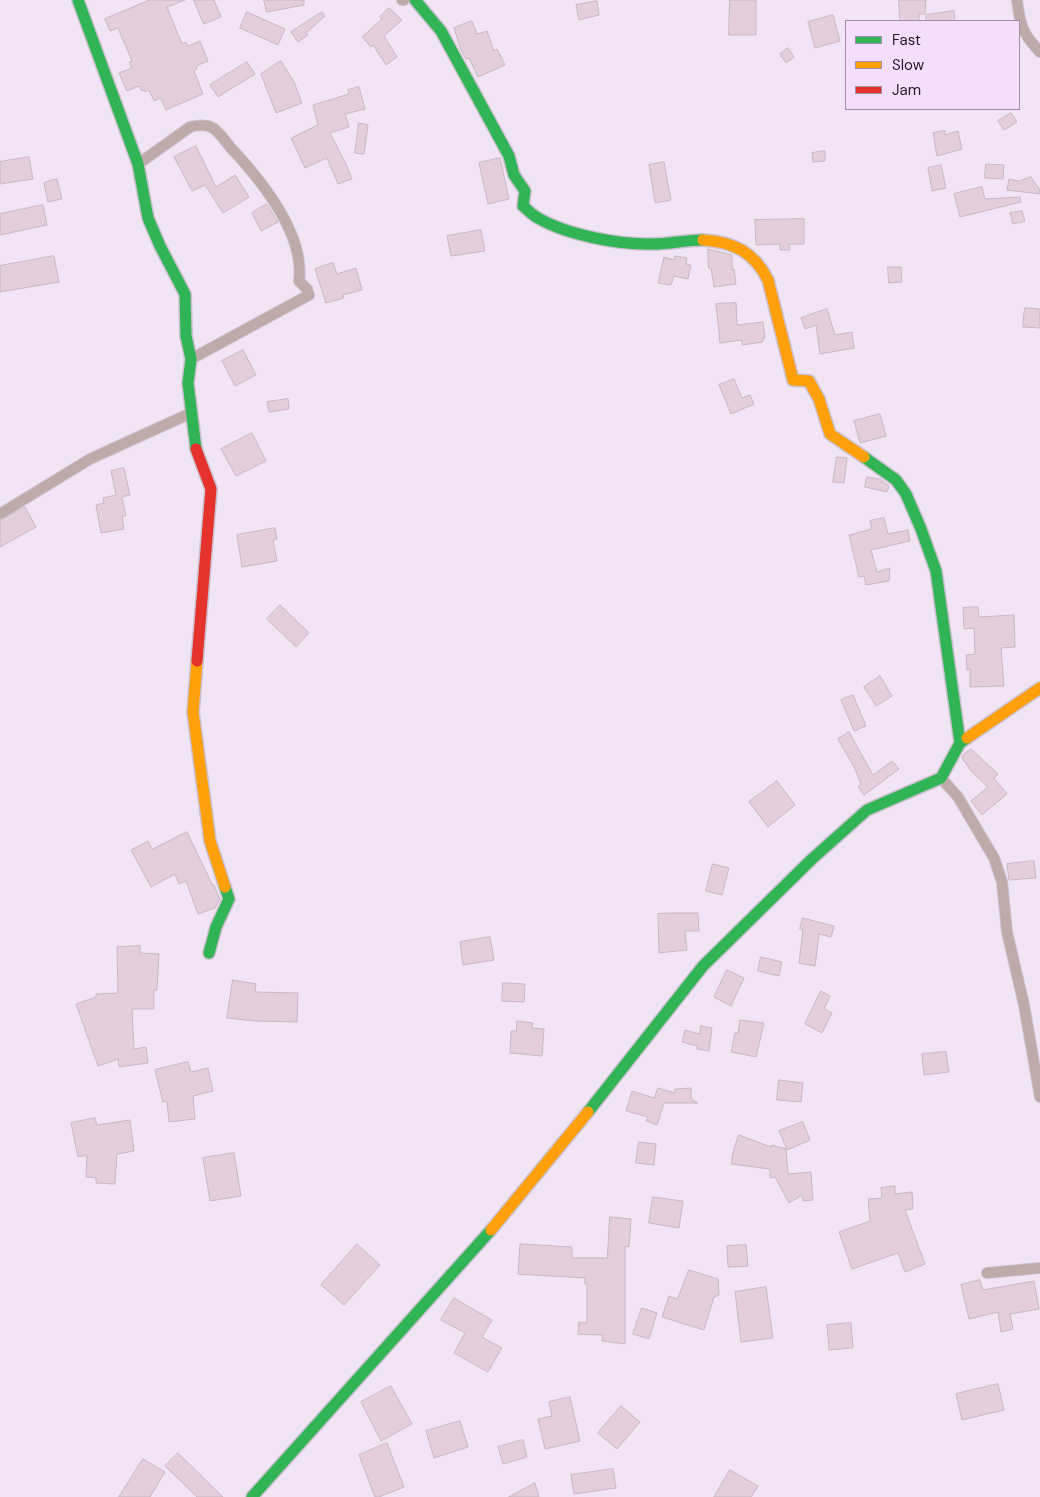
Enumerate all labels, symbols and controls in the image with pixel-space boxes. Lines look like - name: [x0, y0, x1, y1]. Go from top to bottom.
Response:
- legend: [845, 20, 1020, 110]
- text: Fast: [892, 30, 921, 50]
- text: Slow: [892, 55, 924, 75]
- text: Jam: [892, 80, 921, 100]

